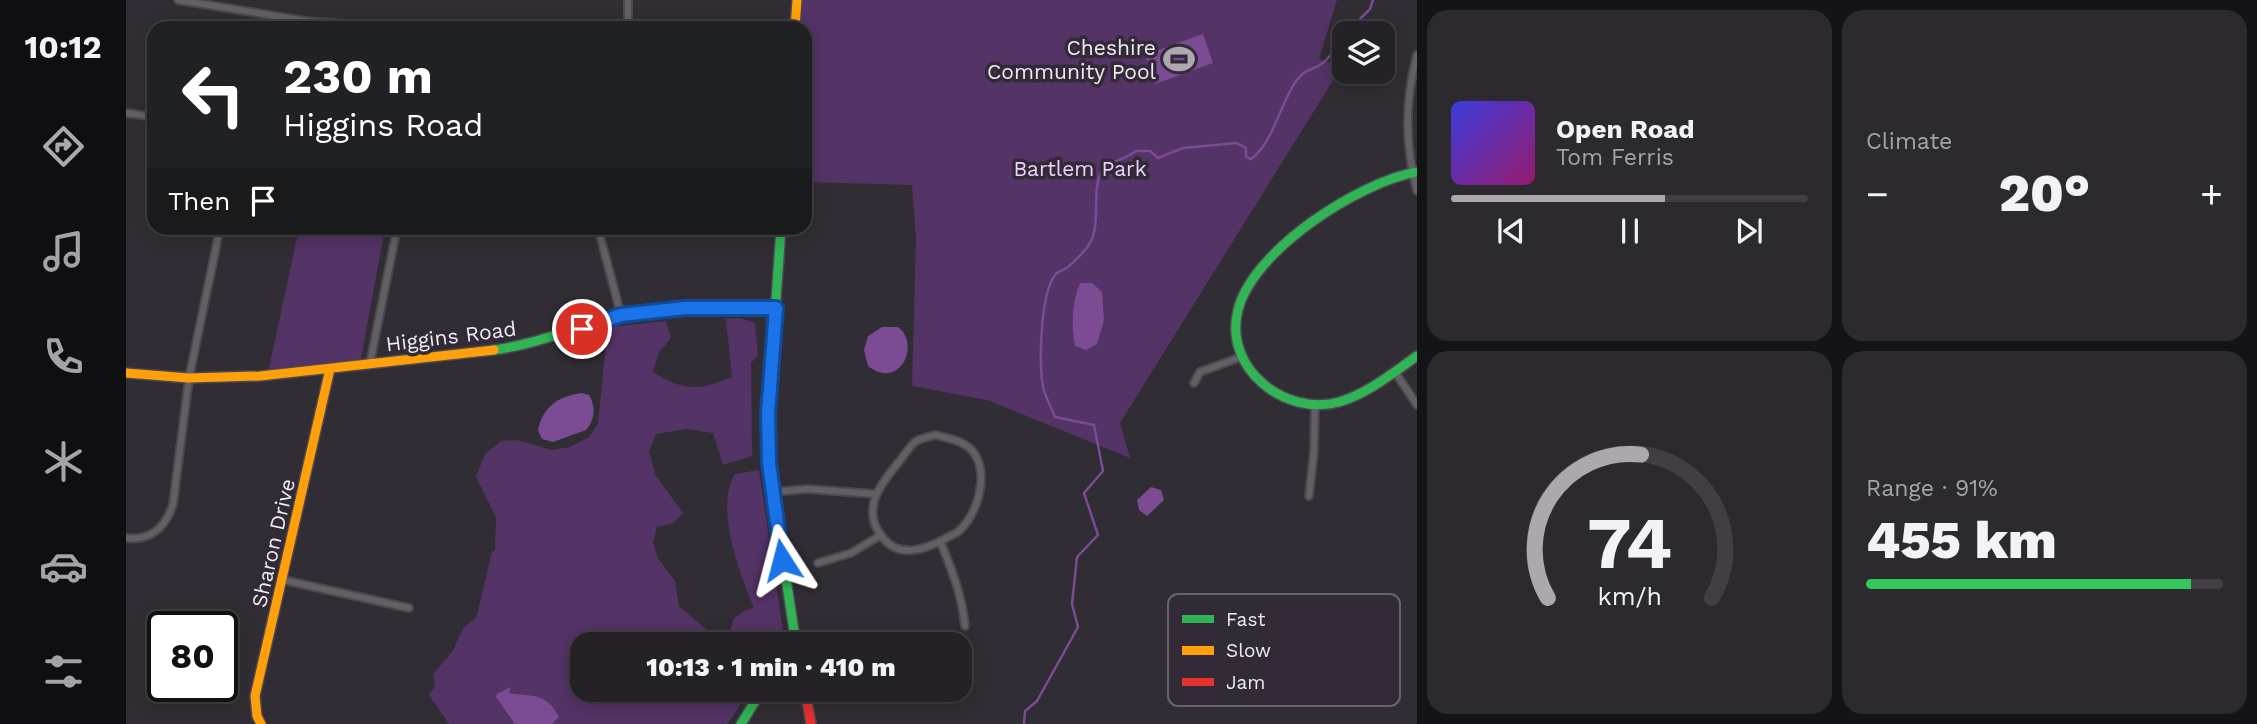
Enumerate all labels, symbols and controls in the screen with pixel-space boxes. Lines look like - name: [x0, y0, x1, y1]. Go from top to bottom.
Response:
- map controls: [1332, 21, 1395, 84]
- button: layers: [1332, 21, 1395, 84]
- text: 10:12: [25, 28, 101, 66]
- place label: Cheshire Community Pool: [987, 35, 1157, 84]
- sports icon: Cheshire Community Pool: [1162, 42, 1196, 76]
- text: 230 m: [283, 47, 433, 105]
- icon: left: [168, 49, 259, 140]
- text: Higgins Road: [283, 106, 483, 144]
- text: Open Road: [1556, 114, 1694, 144]
- icon: directions: [39, 122, 88, 171]
- text: Climate: [1866, 128, 1952, 155]
- text: Tom Ferris: [1556, 144, 1674, 171]
- park label: Bartlem Park: [1013, 156, 1147, 181]
- text: 20°: [1999, 163, 2090, 224]
- text: −: [1866, 172, 1889, 216]
- text: +: [2200, 172, 2223, 216]
- icon: arrive: [244, 182, 282, 220]
- text: Then: [168, 186, 230, 216]
- icon: previous: [1492, 212, 1530, 250]
- icon: pause: [1611, 212, 1649, 250]
- icon: next: [1730, 212, 1768, 250]
- icon: music: [39, 227, 88, 276]
- pin: [552, 299, 612, 359]
- icon: arrive: [563, 310, 601, 348]
- street label: Higgins Road: [384, 316, 518, 356]
- icon: phone: [39, 332, 88, 381]
- icon: climate: [39, 437, 88, 486]
- text: Range · 91%: [1866, 475, 1998, 502]
- street label: Sharon Drive: [246, 476, 300, 610]
- text: 74: [1587, 501, 1672, 587]
- text: 455 km: [1866, 510, 2057, 571]
- position arrow: [745, 523, 819, 597]
- icon: car: [39, 542, 88, 591]
- text: km/h: [1597, 582, 1662, 611]
- legend: [1168, 594, 1400, 706]
- text: Fast: [1226, 608, 1265, 631]
- speed limit sign: 80: [147, 611, 238, 702]
- text: Slow: [1226, 639, 1271, 662]
- icon: filters: [39, 647, 88, 696]
- text: 10:13 · 1 min · 410 m: [646, 652, 896, 682]
- text: Jam: [1226, 671, 1265, 694]

